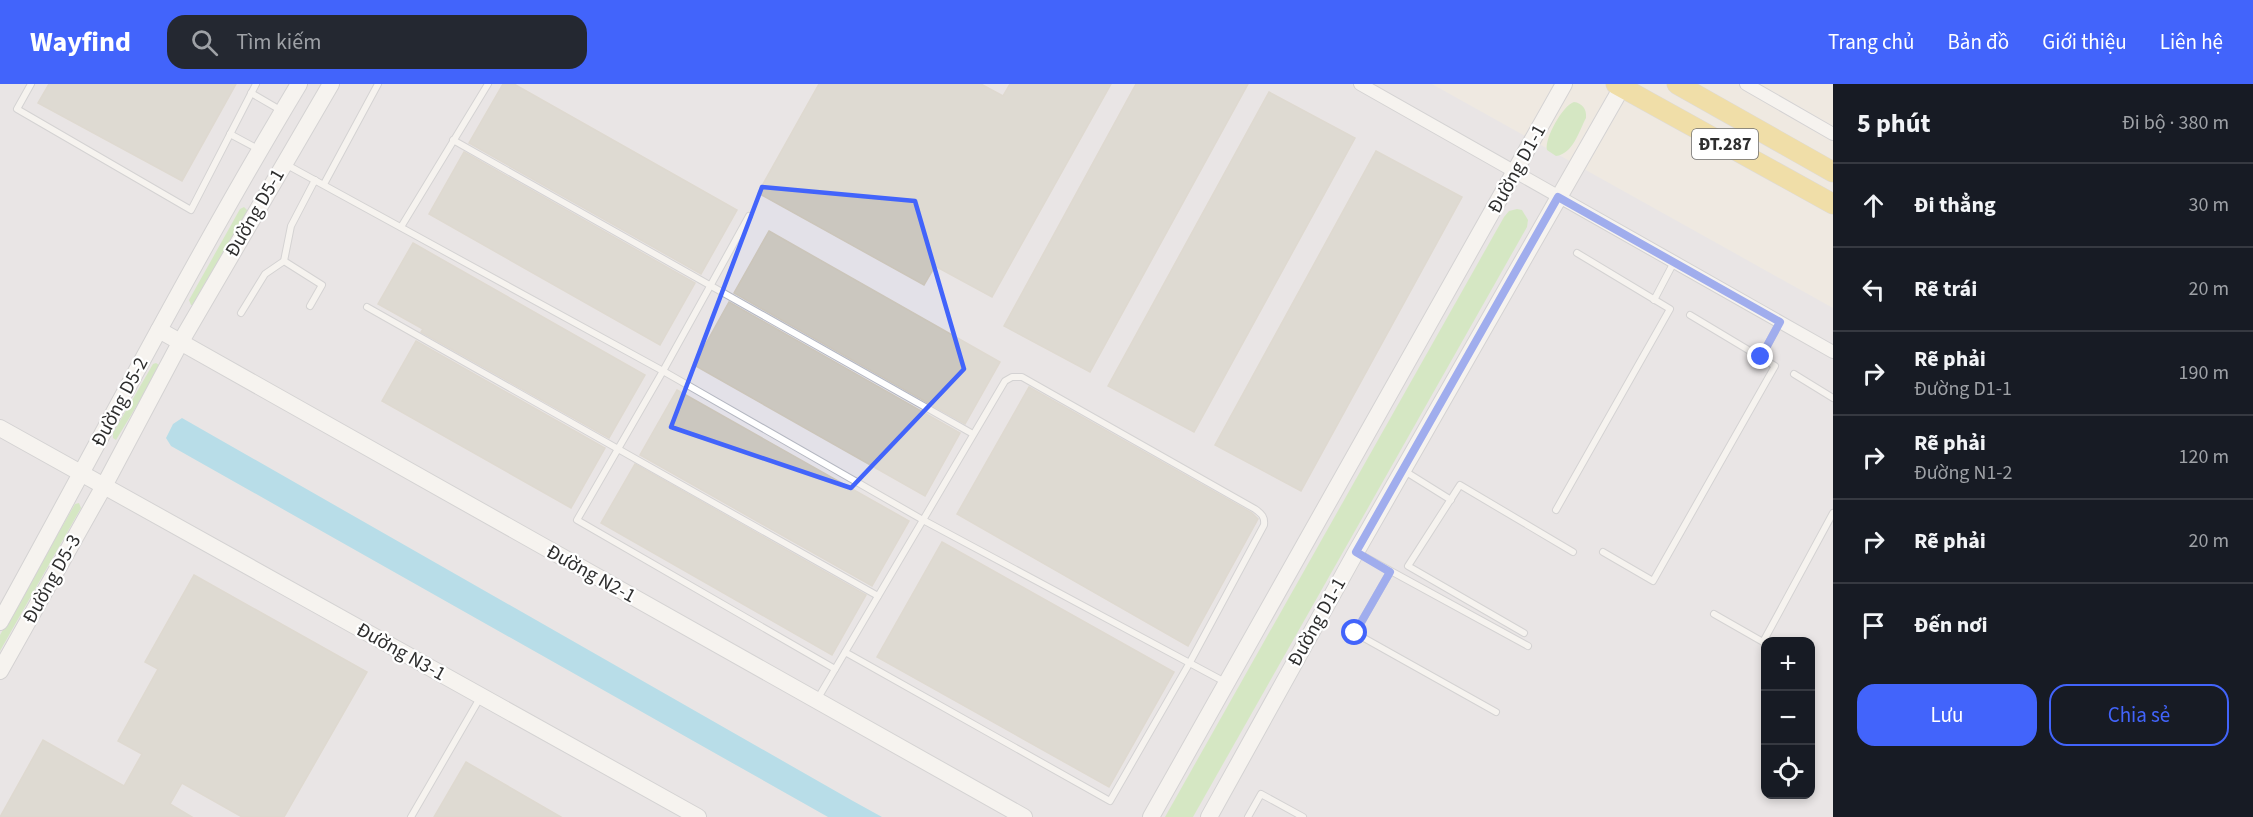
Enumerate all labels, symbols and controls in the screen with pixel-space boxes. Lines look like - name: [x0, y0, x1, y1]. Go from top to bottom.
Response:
- search box: [167, 15, 587, 69]
- text: Wayfind: [30, 22, 131, 62]
- icon: search: [188, 26, 221, 59]
- text: Tìm kiếm: [236, 26, 321, 58]
- text: Trang chủ: [1828, 27, 1914, 57]
- text: Bản đồ: [1947, 27, 2009, 57]
- text: Giới thiệu: [2042, 27, 2127, 57]
- text: Liên hệ: [2160, 27, 2223, 57]
- text: 5 phút: [1857, 105, 1930, 142]
- text: Đi bộ · 380 m: [2122, 109, 2229, 137]
- street label: Đường D1-1: [1481, 119, 1553, 219]
- road number: ĐT.287: [1692, 129, 1758, 159]
- street label: Đường D5-1: [218, 164, 292, 262]
- icon: ahead: [1857, 189, 1890, 222]
- text: Đi thẳng: [1914, 189, 1996, 221]
- text: 30 m: [2189, 191, 2229, 219]
- icon: left: [1857, 273, 1890, 306]
- text: Rẽ trái: [1914, 273, 1977, 305]
- text: 20 m: [2189, 275, 2229, 303]
- route end: [1747, 343, 1773, 369]
- text: Rẽ phải: [1914, 343, 1986, 375]
- street label: Đường D5-2: [85, 352, 155, 452]
- icon: right: [1857, 357, 1890, 390]
- text: 190 m: [2179, 359, 2229, 387]
- text: Đường D1-1: [1914, 375, 2012, 403]
- text: Rẽ phải: [1914, 427, 1986, 459]
- icon: right: [1857, 441, 1890, 474]
- text: 120 m: [2179, 443, 2229, 471]
- text: Đường N1-2: [1914, 459, 2012, 487]
- icon: right: [1857, 525, 1890, 558]
- text: Rẽ phải: [1914, 525, 1986, 557]
- text: 20 m: [2189, 527, 2229, 555]
- street label: Đường D5-3: [16, 529, 88, 629]
- street label: Đường N2-1: [541, 538, 641, 610]
- street label: Đường D1-1: [1281, 572, 1353, 672]
- icon: arrive: [1857, 609, 1890, 642]
- text: Đến nơi: [1914, 609, 1988, 641]
- street label: Đường N3-1: [351, 616, 451, 688]
- route start: [1341, 619, 1367, 645]
- map controls: [1761, 637, 1815, 799]
- button: +: [1761, 637, 1815, 691]
- button: Lưu: [1857, 684, 2037, 746]
- button: Chia sẻ: [2049, 684, 2229, 746]
- button: −: [1761, 691, 1815, 745]
- button: locate: [1761, 745, 1815, 799]

